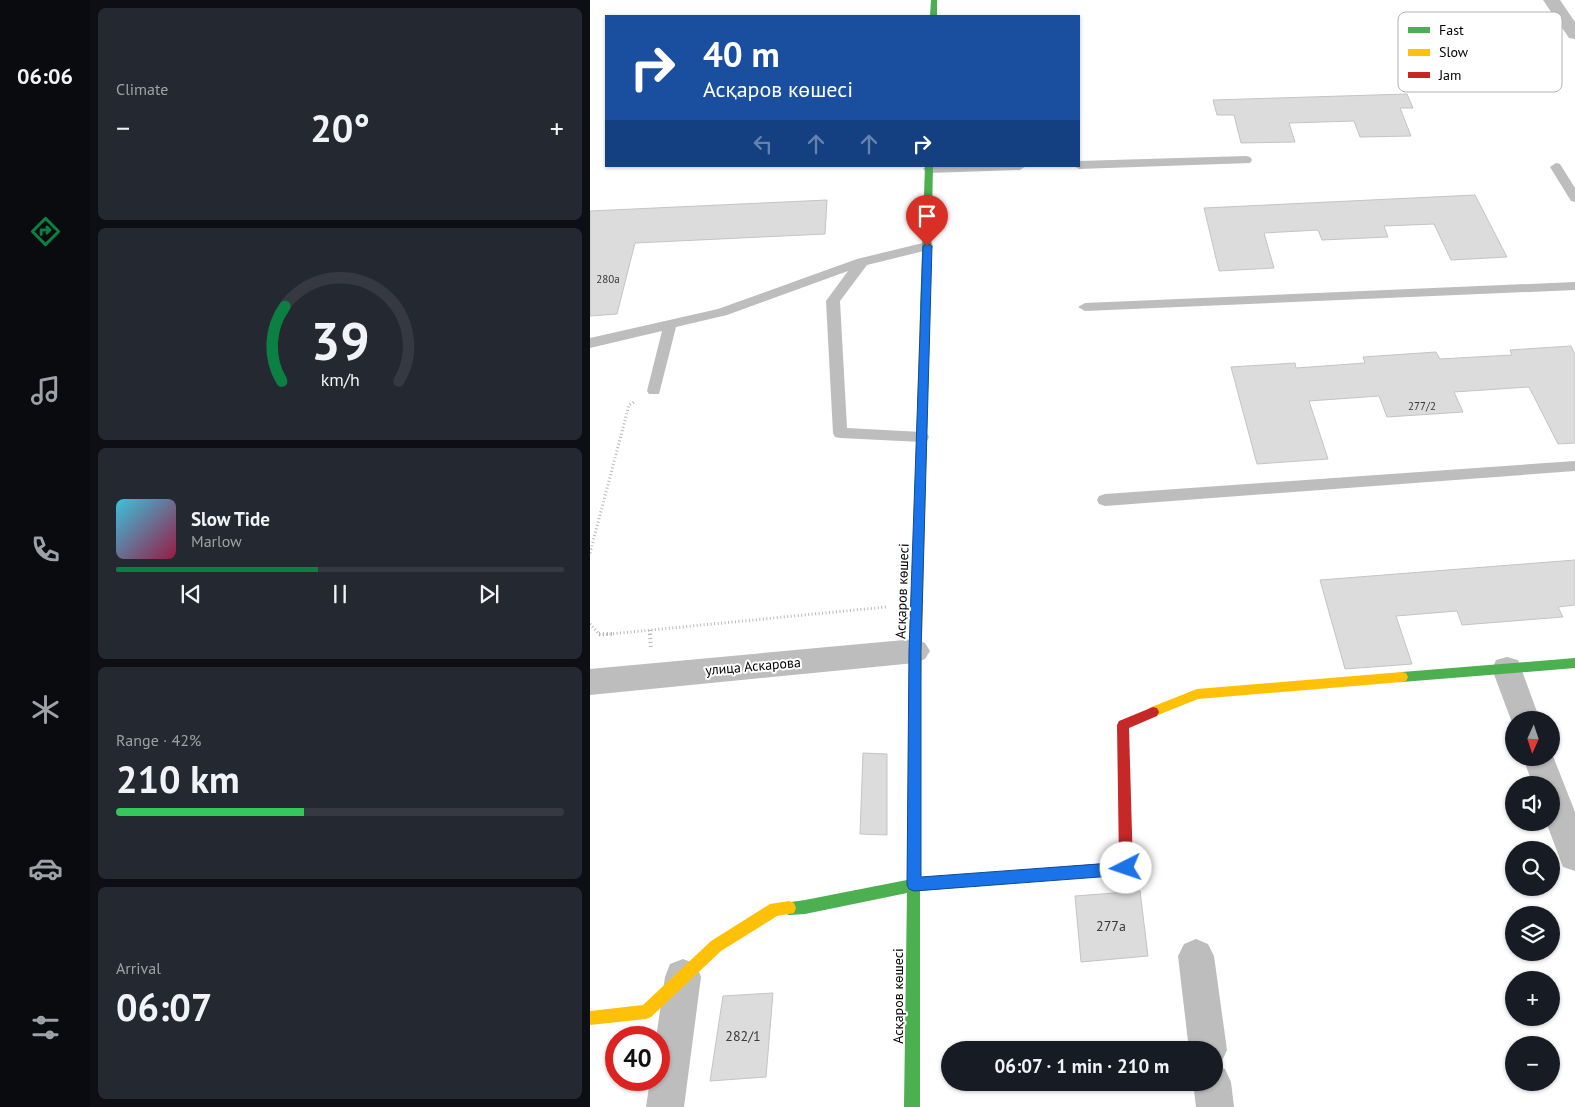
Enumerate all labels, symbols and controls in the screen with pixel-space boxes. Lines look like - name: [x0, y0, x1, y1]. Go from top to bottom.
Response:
- legend: [1398, 12, 1562, 92]
- text: Fast: [1439, 21, 1464, 39]
- text: 40 m: [703, 31, 780, 77]
- icon: right: [620, 35, 685, 100]
- text: Slow: [1439, 43, 1469, 61]
- text: 06:06: [17, 62, 73, 90]
- text: Jam: [1438, 66, 1461, 84]
- text: Асқаров көшесі: [703, 75, 853, 103]
- text: Climate: [116, 79, 168, 99]
- text: 20°: [310, 103, 370, 152]
- text: −: [116, 109, 130, 146]
- text: +: [550, 109, 564, 146]
- icon: left: [749, 130, 777, 158]
- icon: ahead: [802, 130, 830, 158]
- icon: ahead: [855, 130, 883, 158]
- icon: right: [908, 130, 936, 158]
- pin: [906, 195, 948, 246]
- icon: arrive: [913, 202, 941, 230]
- icon: directions: [28, 214, 63, 249]
- house number: 280а: [596, 272, 620, 286]
- text: 39: [311, 307, 369, 374]
- text: km/h: [320, 368, 360, 391]
- icon: music: [28, 373, 63, 408]
- house number: 277/2: [1408, 399, 1436, 413]
- text: Slow Tide: [191, 507, 270, 531]
- text: Marlow: [191, 531, 242, 551]
- icon: phone: [28, 532, 63, 567]
- street label: Асқаров көшесі: [891, 543, 913, 639]
- icon: previous: [177, 580, 205, 608]
- icon: pause: [326, 580, 354, 608]
- icon: next: [475, 580, 503, 608]
- street label: улица Аскарова: [704, 653, 802, 679]
- icon: climate: [28, 692, 63, 727]
- north arrow: [1505, 711, 1560, 766]
- map controls: [1505, 711, 1560, 1091]
- text: Range · 42%: [116, 730, 201, 750]
- text: 210 km: [116, 754, 240, 803]
- button: sound: [1505, 776, 1560, 831]
- position arrow: [1099, 841, 1151, 893]
- button: search: [1505, 841, 1560, 896]
- icon: car: [28, 851, 63, 886]
- button: layers: [1505, 906, 1560, 961]
- house number: 277а: [1096, 917, 1126, 935]
- street label: Асқаров көшесі: [889, 948, 907, 1044]
- text: Arrival: [116, 958, 161, 978]
- button: +: [1505, 971, 1560, 1026]
- text: 06:07: [116, 982, 212, 1031]
- icon: filters: [28, 1010, 63, 1045]
- speed limit sign: 40: [605, 1026, 670, 1091]
- house number: 282/1: [725, 1027, 761, 1045]
- button: −: [1505, 1036, 1560, 1091]
- text: 06:07 · 1 min · 210 m: [995, 1054, 1169, 1078]

